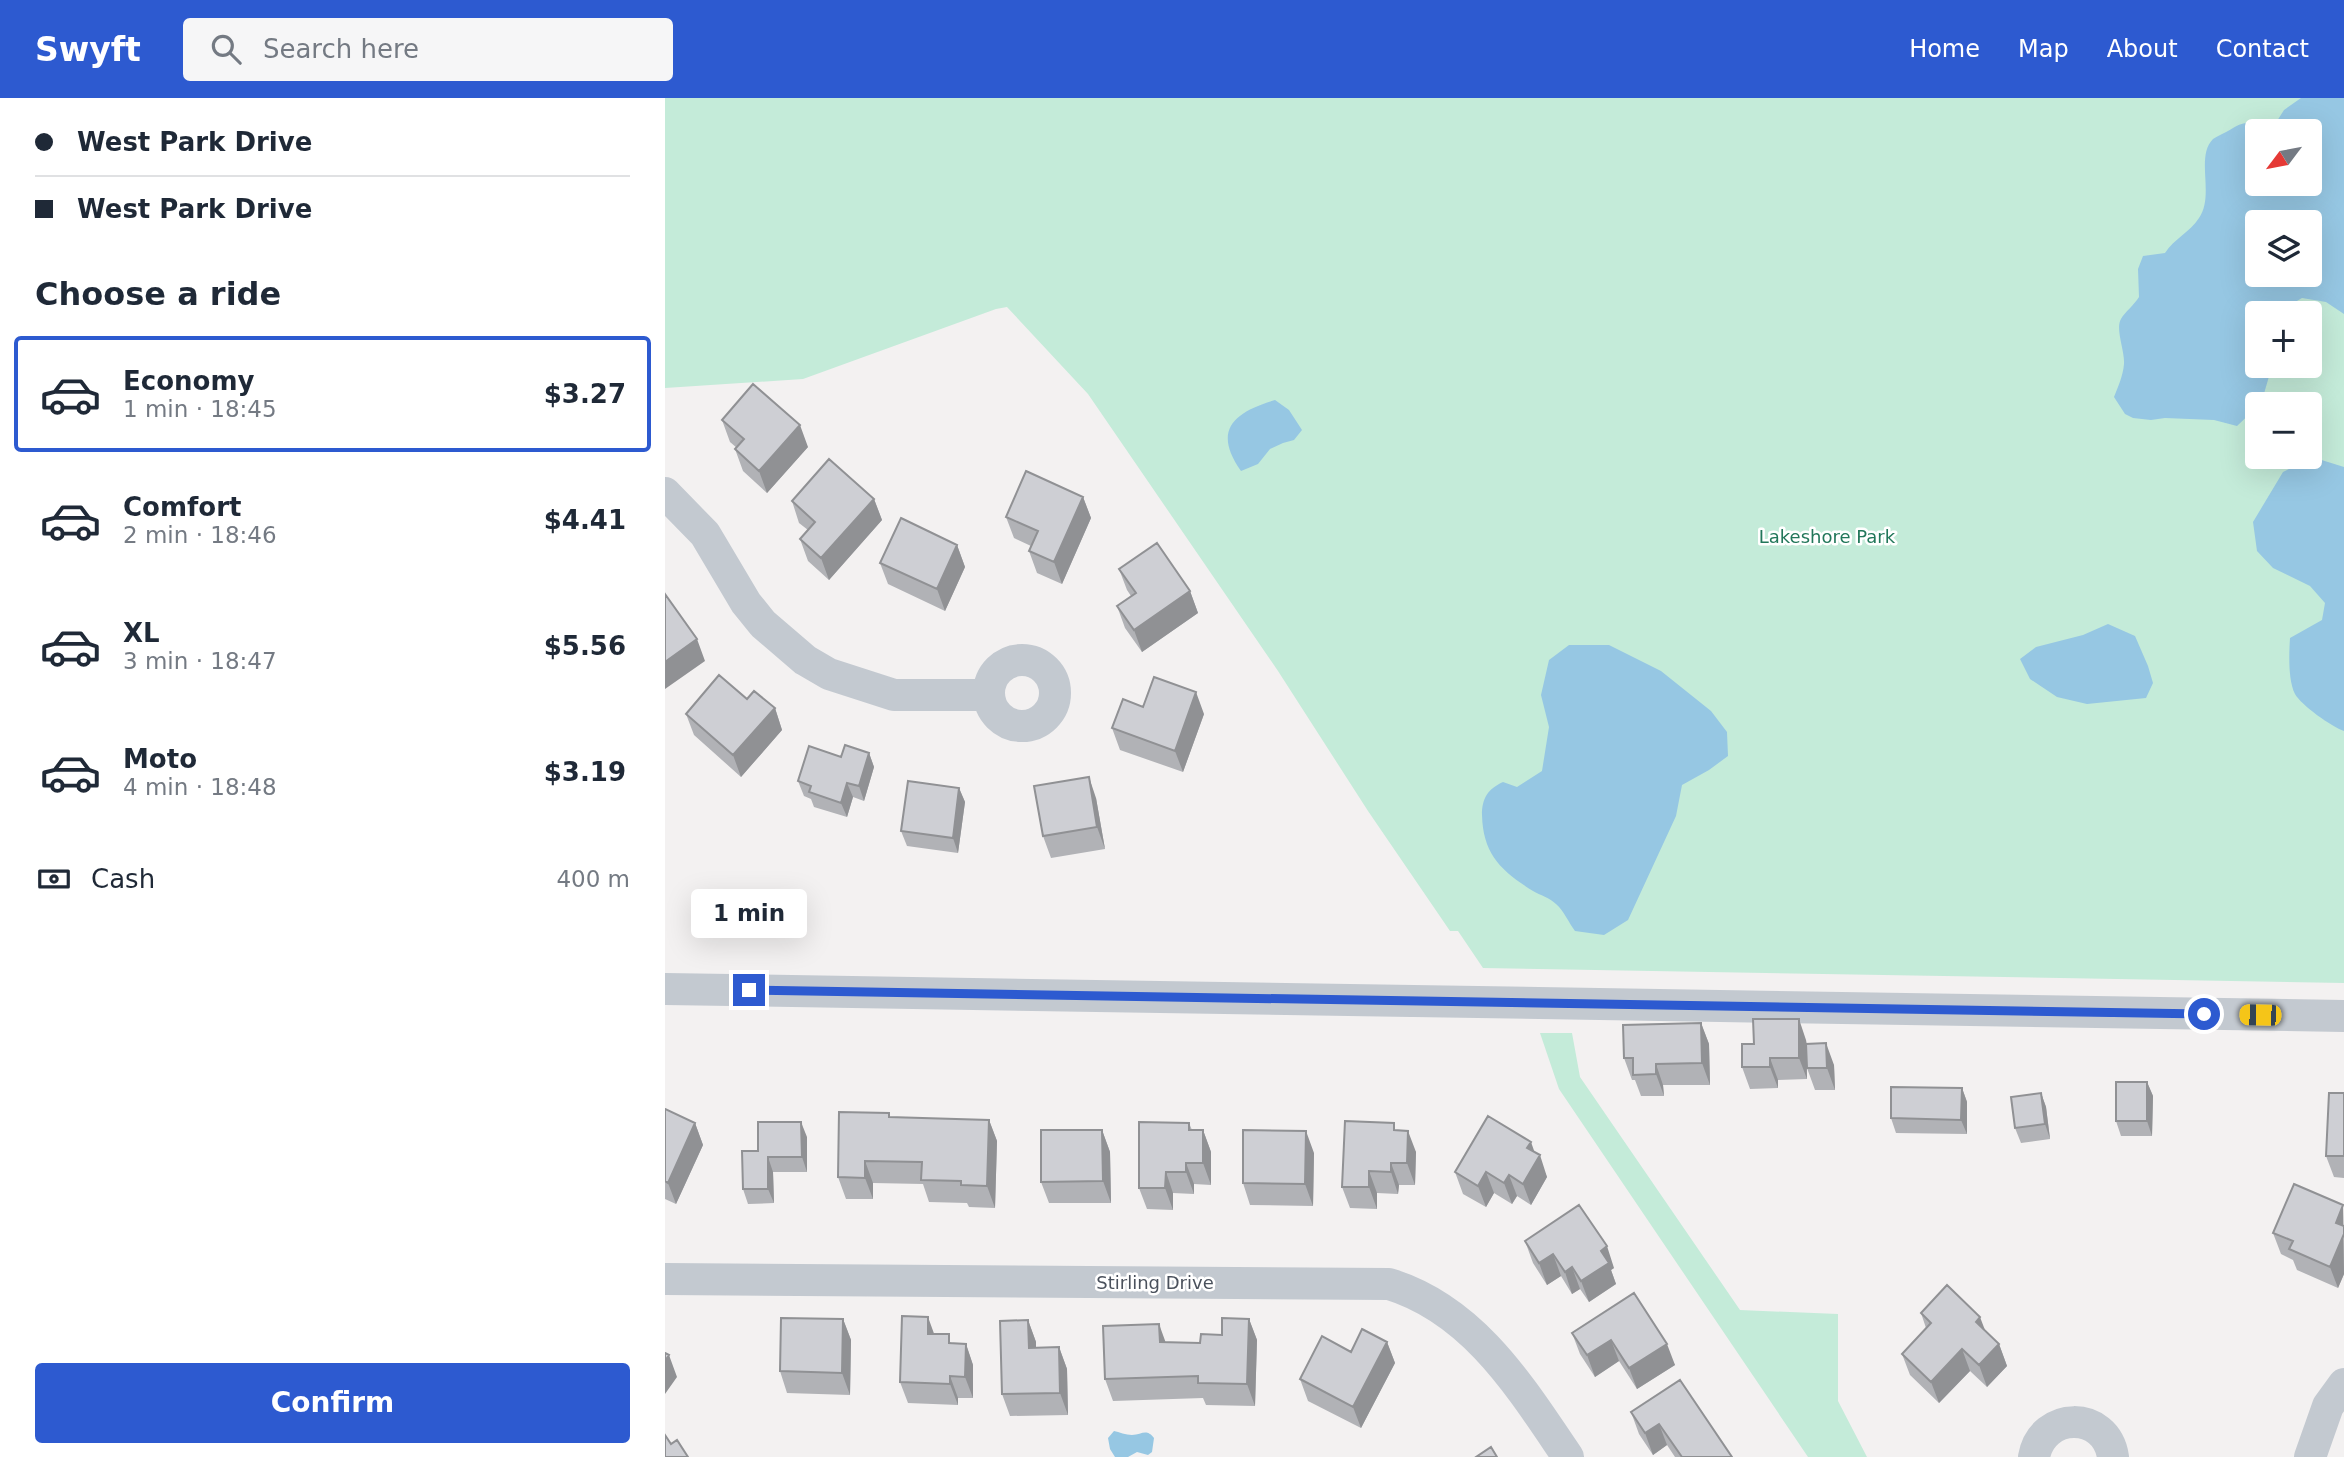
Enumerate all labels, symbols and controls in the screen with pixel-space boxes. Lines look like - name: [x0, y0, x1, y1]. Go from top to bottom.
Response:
- search box: [183, 18, 673, 81]
- text: Swyft: [35, 30, 141, 69]
- icon: search: [207, 30, 245, 68]
- text: Search here: [263, 34, 419, 64]
- text: Home: [1909, 35, 1980, 63]
- text: Map: [2018, 35, 2069, 63]
- text: About: [2107, 35, 2178, 63]
- text: Contact: [2216, 35, 2309, 63]
- north arrow: [2245, 119, 2322, 196]
- map controls: [2245, 119, 2322, 469]
- text: West Park Drive: [77, 127, 312, 157]
- text: West Park Drive: [77, 194, 312, 224]
- button: layers: [2245, 210, 2322, 287]
- text: Choose a ride: [35, 275, 281, 313]
- button: +: [2245, 301, 2322, 378]
- icon: car: [39, 363, 102, 426]
- text: Economy: [123, 366, 254, 396]
- text: $3.27: [544, 379, 626, 409]
- button: −: [2245, 392, 2322, 469]
- text: 1 min · 18:45: [123, 396, 277, 422]
- icon: car: [39, 489, 102, 552]
- text: Comfort: [123, 492, 241, 522]
- text: $4.41: [544, 505, 626, 535]
- text: 2 min · 18:46: [123, 522, 277, 548]
- park label: Lakeshore Park: [1759, 526, 1896, 547]
- icon: car: [39, 615, 102, 678]
- text: XL: [123, 618, 160, 648]
- text: $5.56: [544, 631, 626, 661]
- text: 3 min · 18:47: [123, 648, 277, 674]
- icon: car: [39, 741, 102, 804]
- text: Moto: [123, 744, 197, 774]
- text: $3.19: [544, 757, 626, 787]
- text: 4 min · 18:48: [123, 774, 277, 800]
- icon: cash: [35, 860, 73, 898]
- text: Cash: [91, 864, 155, 894]
- text: 400 m: [556, 866, 630, 892]
- callout: 1 min: [691, 888, 807, 938]
- text: 1 min: [713, 900, 785, 926]
- route end: [733, 974, 765, 1006]
- route start: [2188, 998, 2220, 1030]
- car: [2239, 1004, 2282, 1026]
- street label: Stirling Drive: [1096, 1272, 1214, 1293]
- button: Confirm: [35, 1363, 630, 1443]

